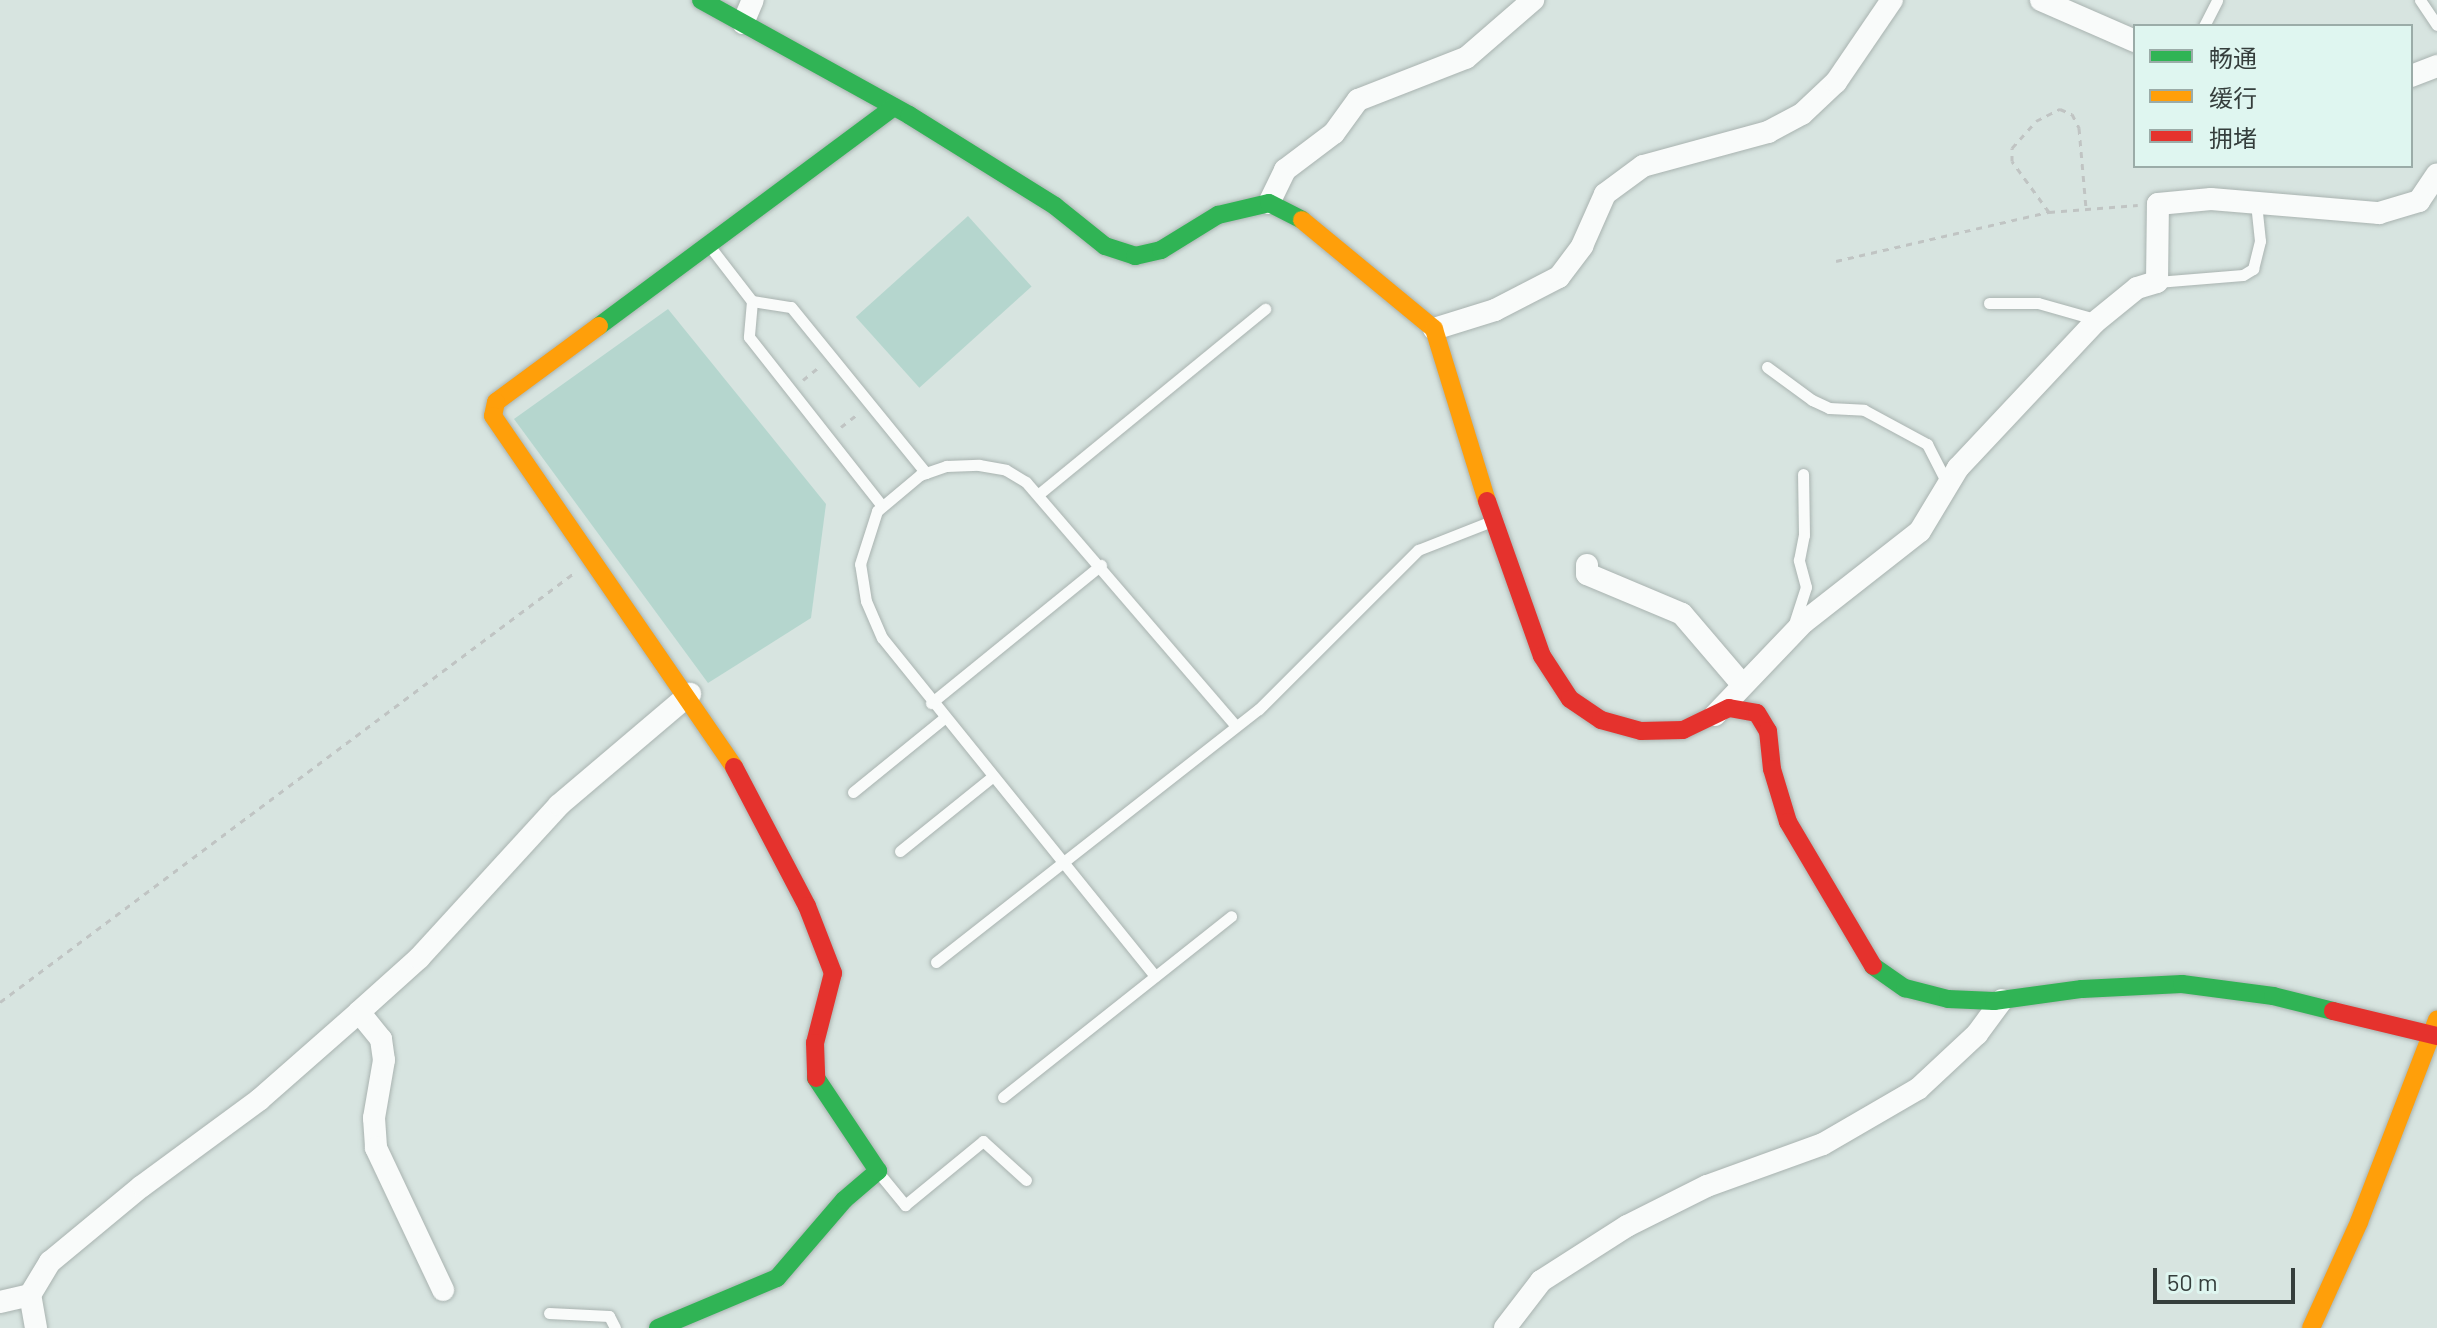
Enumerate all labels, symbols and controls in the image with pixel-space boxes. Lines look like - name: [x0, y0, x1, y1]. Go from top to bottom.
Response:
- legend: [2133, 24, 2413, 168]
- text: 畅通: [2209, 43, 2257, 72]
- text: 缓行: [2209, 83, 2257, 112]
- text: 拥堵: [2209, 123, 2257, 152]
- scale bar: [2157, 1252, 2299, 1302]
- text: 50 m: [2167, 1267, 2218, 1296]

